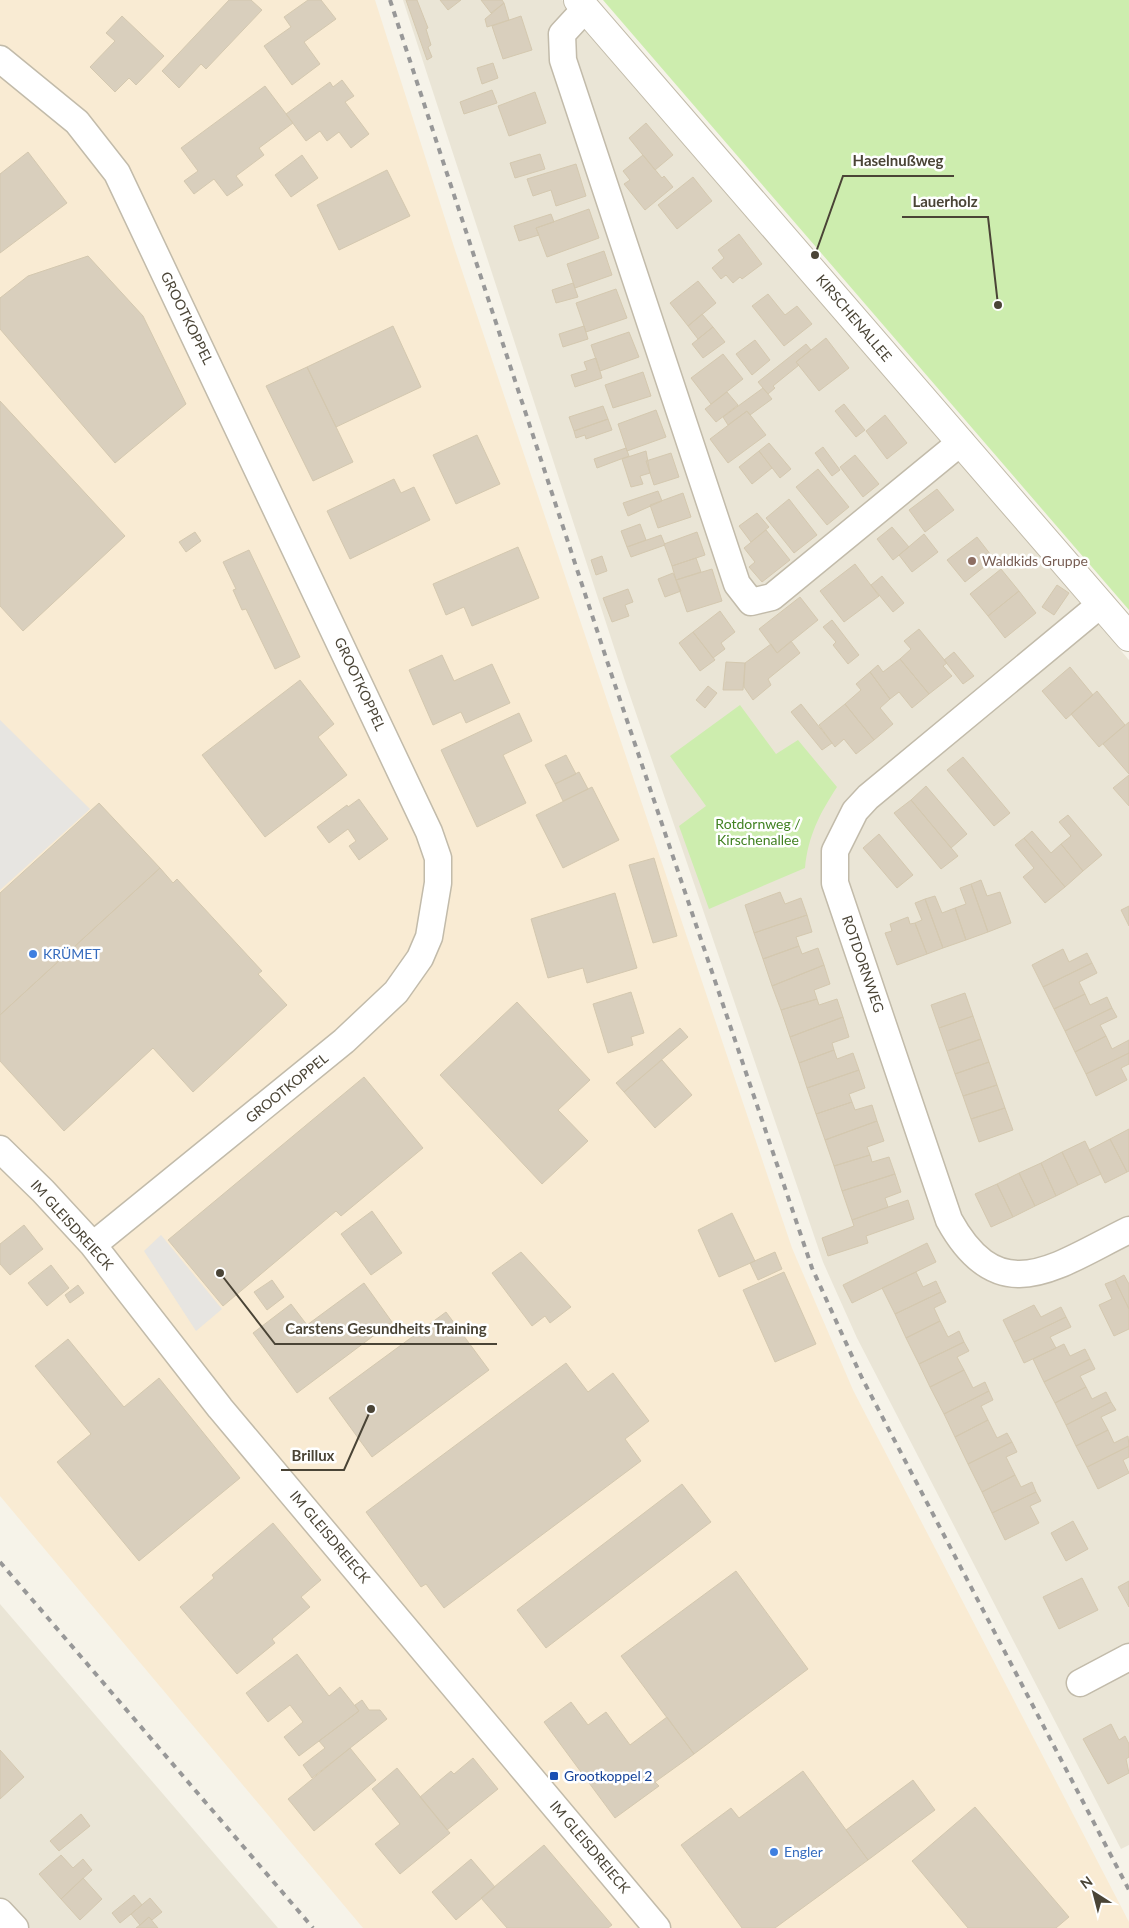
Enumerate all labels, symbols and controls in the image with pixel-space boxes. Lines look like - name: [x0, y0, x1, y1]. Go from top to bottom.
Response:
- callout: Haselnußweg: [843, 146, 954, 176]
- text: Haselnußweg: [853, 151, 944, 169]
- callout: Lauerholz: [902, 187, 988, 217]
- text: Lauerholz: [912, 192, 978, 210]
- street label: GROOTKOPPEL: [158, 269, 217, 367]
- street label: KIRSCHENALLEE: [813, 271, 896, 365]
- place label: Waldkids Gruppe: [982, 552, 1088, 569]
- marker: Waldkids Gruppe: [966, 555, 978, 567]
- street label: GROOTKOPPEL: [331, 634, 390, 733]
- park label: Rotdornweg / Kirschenallee: [715, 815, 801, 848]
- street label: ROTDORNWEG: [839, 913, 888, 1015]
- place label: KRÜMET: [43, 945, 101, 962]
- marker: KRÜMET: [27, 948, 39, 960]
- street label: GROOTKOPPEL: [242, 1049, 331, 1126]
- street label: IM GLEISDREIECK: [27, 1176, 118, 1274]
- callout: Carstens Gesundheits Training: [275, 1314, 497, 1344]
- text: Carstens Gesundheits Training: [285, 1319, 487, 1337]
- callout: Brillux: [281, 1440, 344, 1470]
- text: Brillux: [292, 1446, 335, 1464]
- street label: IM GLEISDREIECK: [287, 1487, 374, 1587]
- place label: Grootkoppel 2: [564, 1767, 652, 1784]
- marker: Grootkoppel 2: [548, 1770, 560, 1782]
- street label: IM GLEISDREIECK: [547, 1797, 634, 1897]
- place label: Engler: [784, 1843, 823, 1860]
- marker: Engler: [768, 1846, 780, 1858]
- north arrow: [1069, 1868, 1119, 1918]
- text: N: [1077, 1872, 1095, 1892]

